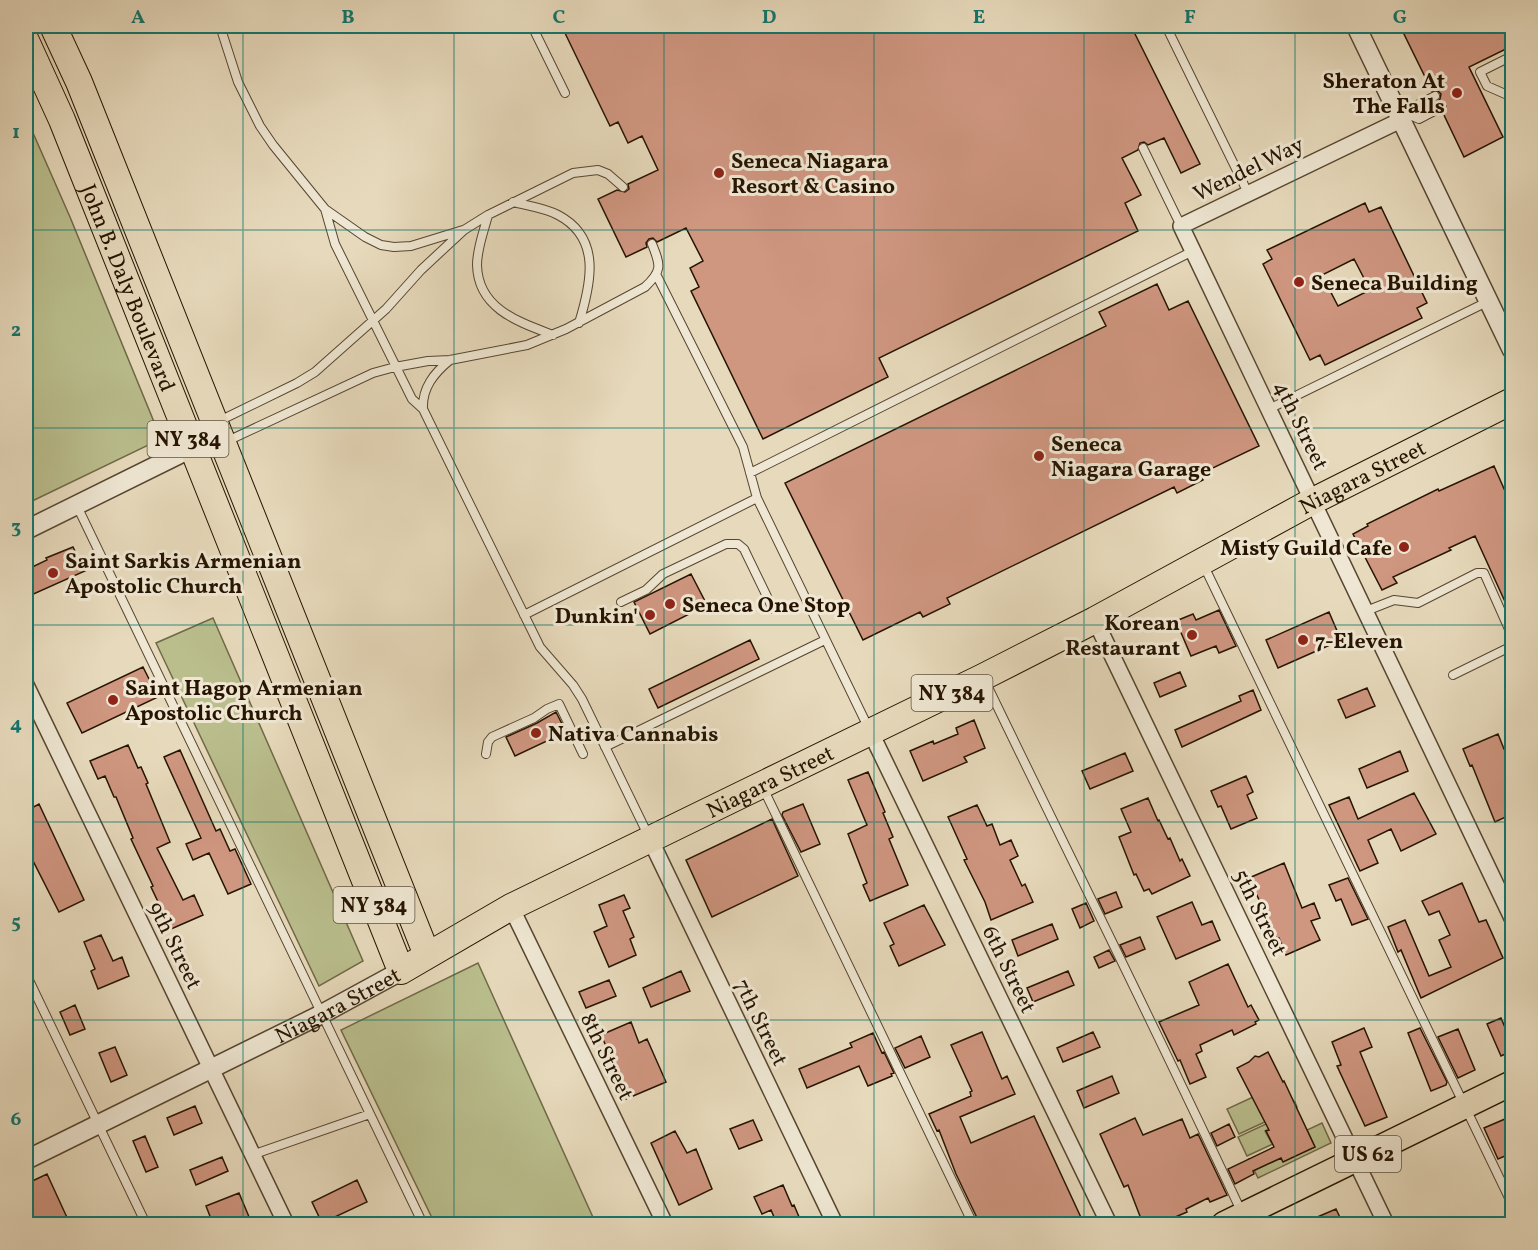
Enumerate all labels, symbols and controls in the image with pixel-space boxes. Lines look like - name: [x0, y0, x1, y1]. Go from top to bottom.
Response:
- text: A: [131, 4, 145, 32]
- text: B: [341, 4, 355, 32]
- text: C: [553, 4, 566, 32]
- text: D: [762, 4, 776, 32]
- text: E: [973, 4, 985, 32]
- text: F: [1184, 4, 1196, 32]
- text: G: [1393, 4, 1407, 32]
- place label: Sheraton At The Falls: [1322, 67, 1445, 123]
- marker: Sheraton At The Falls: [1450, 86, 1464, 100]
- text: 1: [12, 119, 20, 147]
- street label: Wendel Way: [1188, 130, 1310, 210]
- place label: Seneca Niagara Resort & Casino: [731, 147, 895, 203]
- marker: Seneca Niagara Resort & Casino: [712, 166, 726, 180]
- street label: John B. Daly Boulevard: [71, 180, 182, 397]
- place label: Seneca Building: [1311, 269, 1478, 300]
- marker: Seneca Building: [1292, 275, 1306, 289]
- text: 2: [11, 317, 21, 345]
- street label: 4th Street: [1265, 376, 1335, 476]
- road number: NY 384: [148, 421, 228, 457]
- place label: Seneca Niagara Garage: [1051, 430, 1211, 486]
- street label: Niagara Street: [1294, 434, 1432, 524]
- marker: Seneca Niagara Garage: [1032, 449, 1046, 463]
- text: 3: [11, 514, 21, 542]
- place label: Misty Guild Cafe: [1220, 534, 1392, 565]
- marker: Misty Guild Cafe: [1397, 540, 1411, 554]
- place label: Saint Sarkis Armenian Apostolic Church: [65, 547, 301, 603]
- marker: Saint Sarkis Armenian Apostolic Church: [46, 566, 60, 580]
- place label: Seneca One Stop: [682, 591, 851, 622]
- marker: Seneca One Stop: [663, 597, 677, 611]
- place label: Dunkin': [555, 602, 638, 633]
- marker: Dunkin': [643, 608, 657, 622]
- place label: Korean Restaurant: [1065, 609, 1180, 665]
- place label: 7-Eleven: [1315, 627, 1403, 658]
- marker: Korean Restaurant: [1185, 628, 1199, 642]
- marker: 7-Eleven: [1296, 633, 1310, 647]
- place label: Saint Hagop Armenian Apostolic Church: [125, 674, 363, 730]
- road number: NY 384: [912, 675, 992, 711]
- marker: Saint Hagop Armenian Apostolic Church: [106, 693, 120, 707]
- text: 4: [10, 711, 22, 739]
- place label: Nativa Cannabis: [548, 720, 718, 751]
- marker: Nativa Cannabis: [529, 726, 543, 740]
- street label: Niagara Street: [702, 739, 840, 827]
- street label: 5th Street: [1224, 864, 1293, 962]
- road number: NY 384: [334, 887, 415, 923]
- street label: 9th Street: [139, 897, 208, 996]
- text: 5: [11, 909, 21, 937]
- street label: 6th Street: [973, 921, 1042, 1019]
- street label: Niagara Street: [270, 961, 407, 1053]
- street label: 7th Street: [725, 974, 794, 1072]
- street label: 8th Street: [571, 1008, 640, 1106]
- text: 6: [11, 1106, 22, 1134]
- road number: US 62: [1335, 1136, 1401, 1172]

